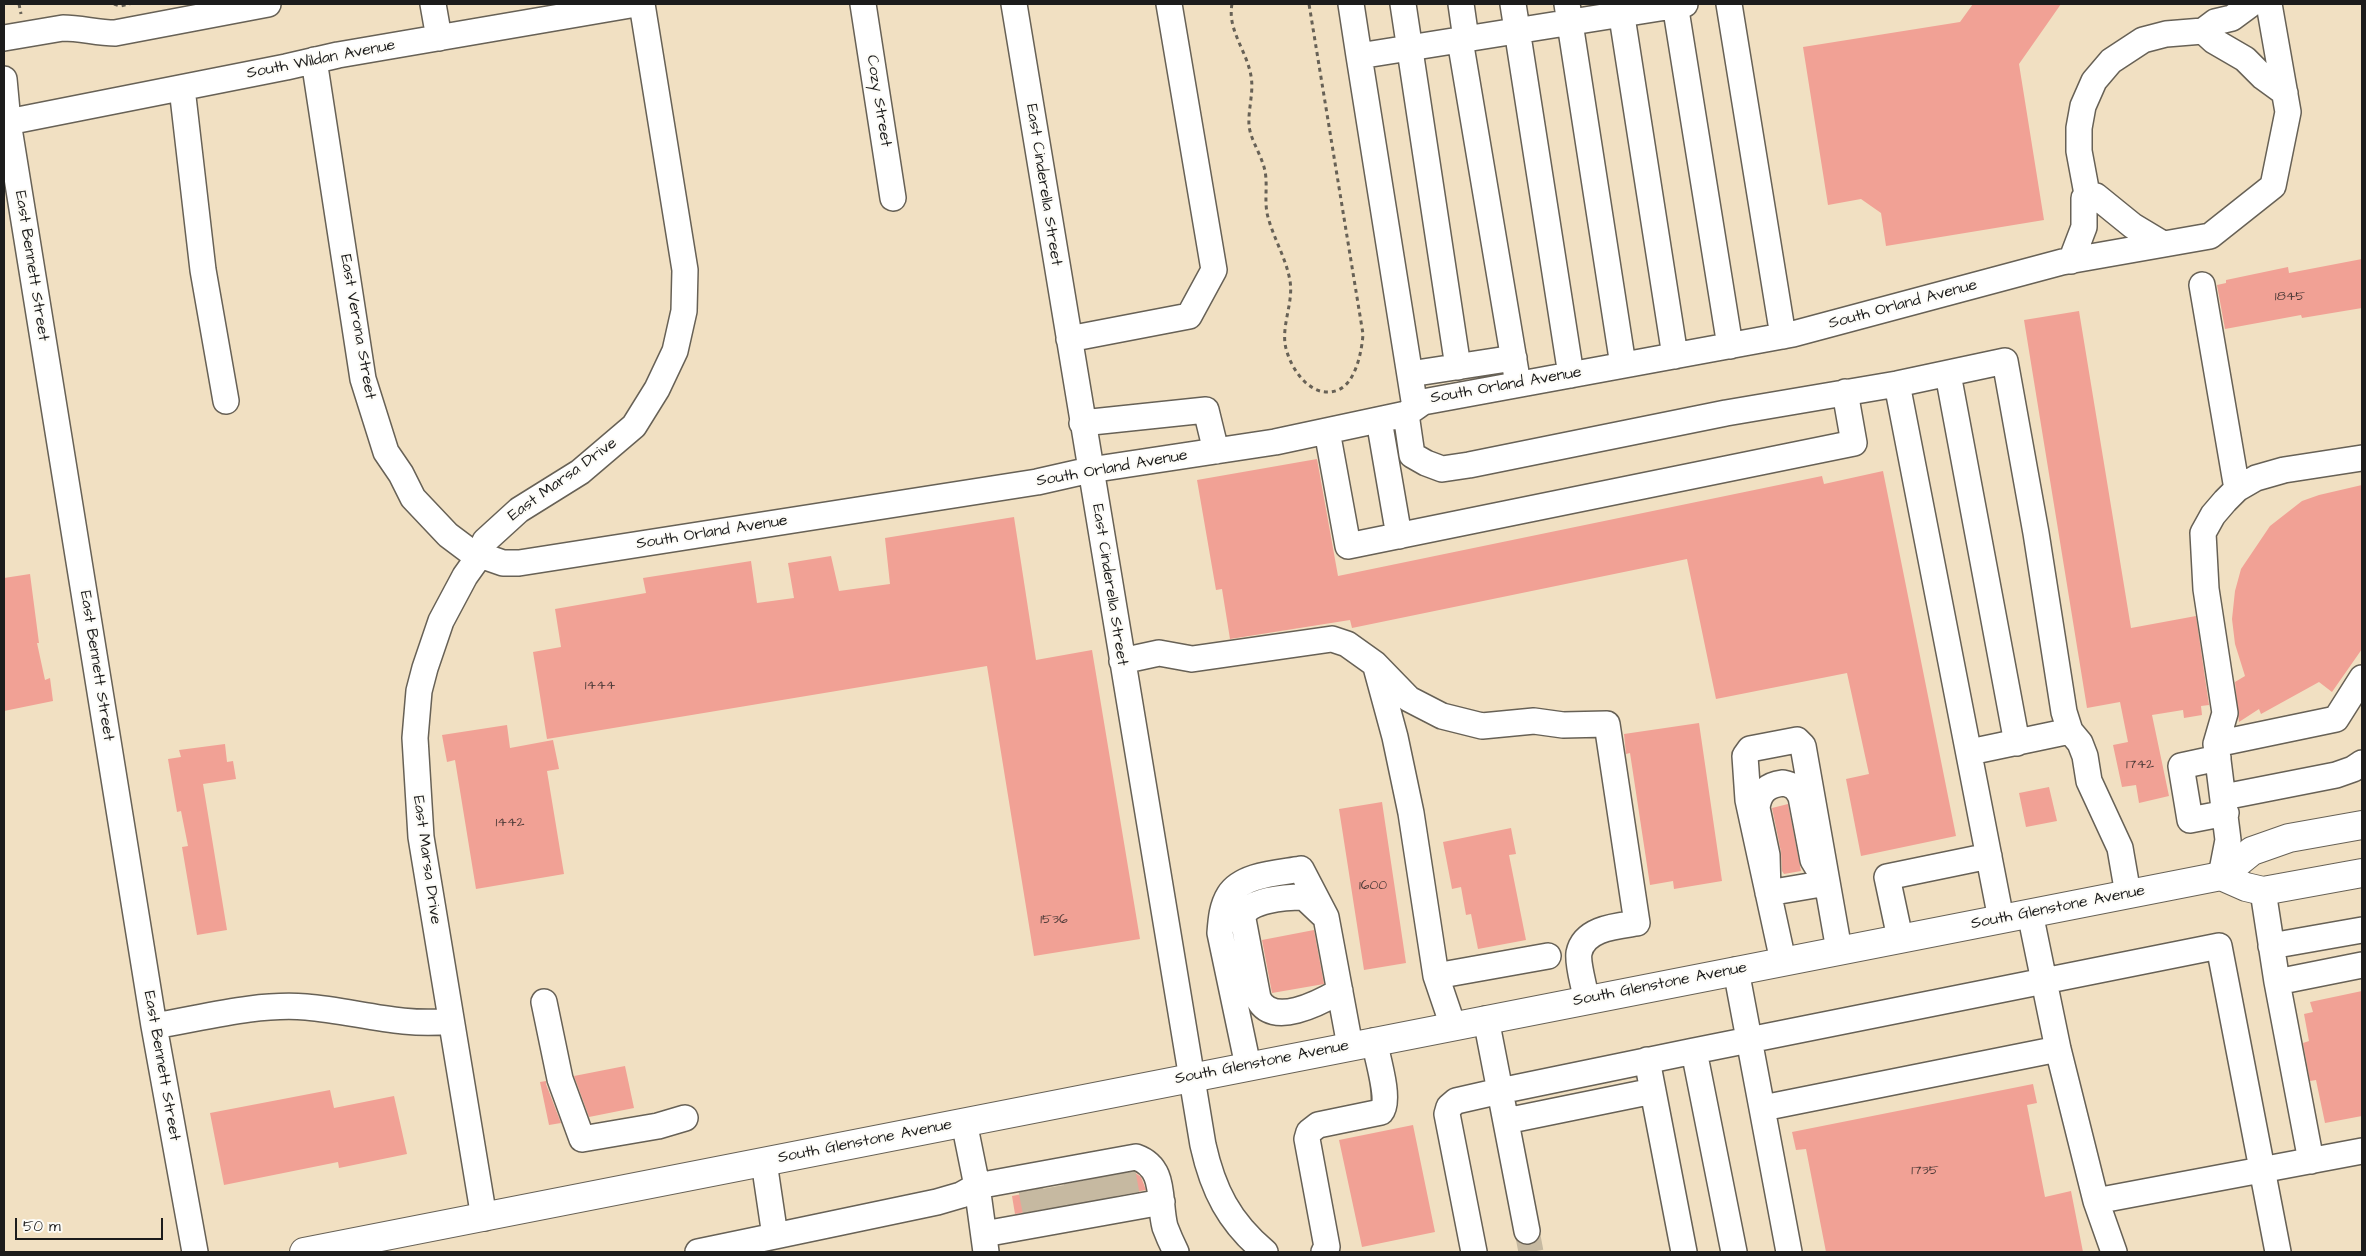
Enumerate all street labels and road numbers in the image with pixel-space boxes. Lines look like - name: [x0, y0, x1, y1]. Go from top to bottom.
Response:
- street label: South Wildan Avenue: [245, 36, 397, 84]
- street label: Cozy Street: [861, 54, 895, 148]
- street label: East Cinderella Street: [1021, 103, 1065, 267]
- street label: East Bennett Street: [10, 189, 52, 343]
- street label: East Verona Street: [335, 253, 379, 401]
- street label: South Orland Avenue: [1827, 276, 1979, 334]
- street label: South Orland Avenue: [1429, 363, 1583, 409]
- street label: East Marsa Drive: [505, 434, 621, 526]
- street label: South Orland Avenue: [1035, 446, 1189, 492]
- street label: East Cinderella Street: [1087, 503, 1131, 667]
- street label: South Orland Avenue: [635, 512, 789, 554]
- street label: East Bennett Street: [75, 589, 117, 743]
- street label: East Marsa Drive: [407, 794, 445, 926]
- street label: South Glenstone Avenue: [1969, 882, 2147, 934]
- street label: South Glenstone Avenue: [1571, 959, 1749, 1011]
- street label: East Bennett Street: [138, 990, 184, 1142]
- street label: South Glenstone Avenue: [1173, 1037, 1351, 1089]
- street label: South Glenstone Avenue: [776, 1116, 954, 1168]

